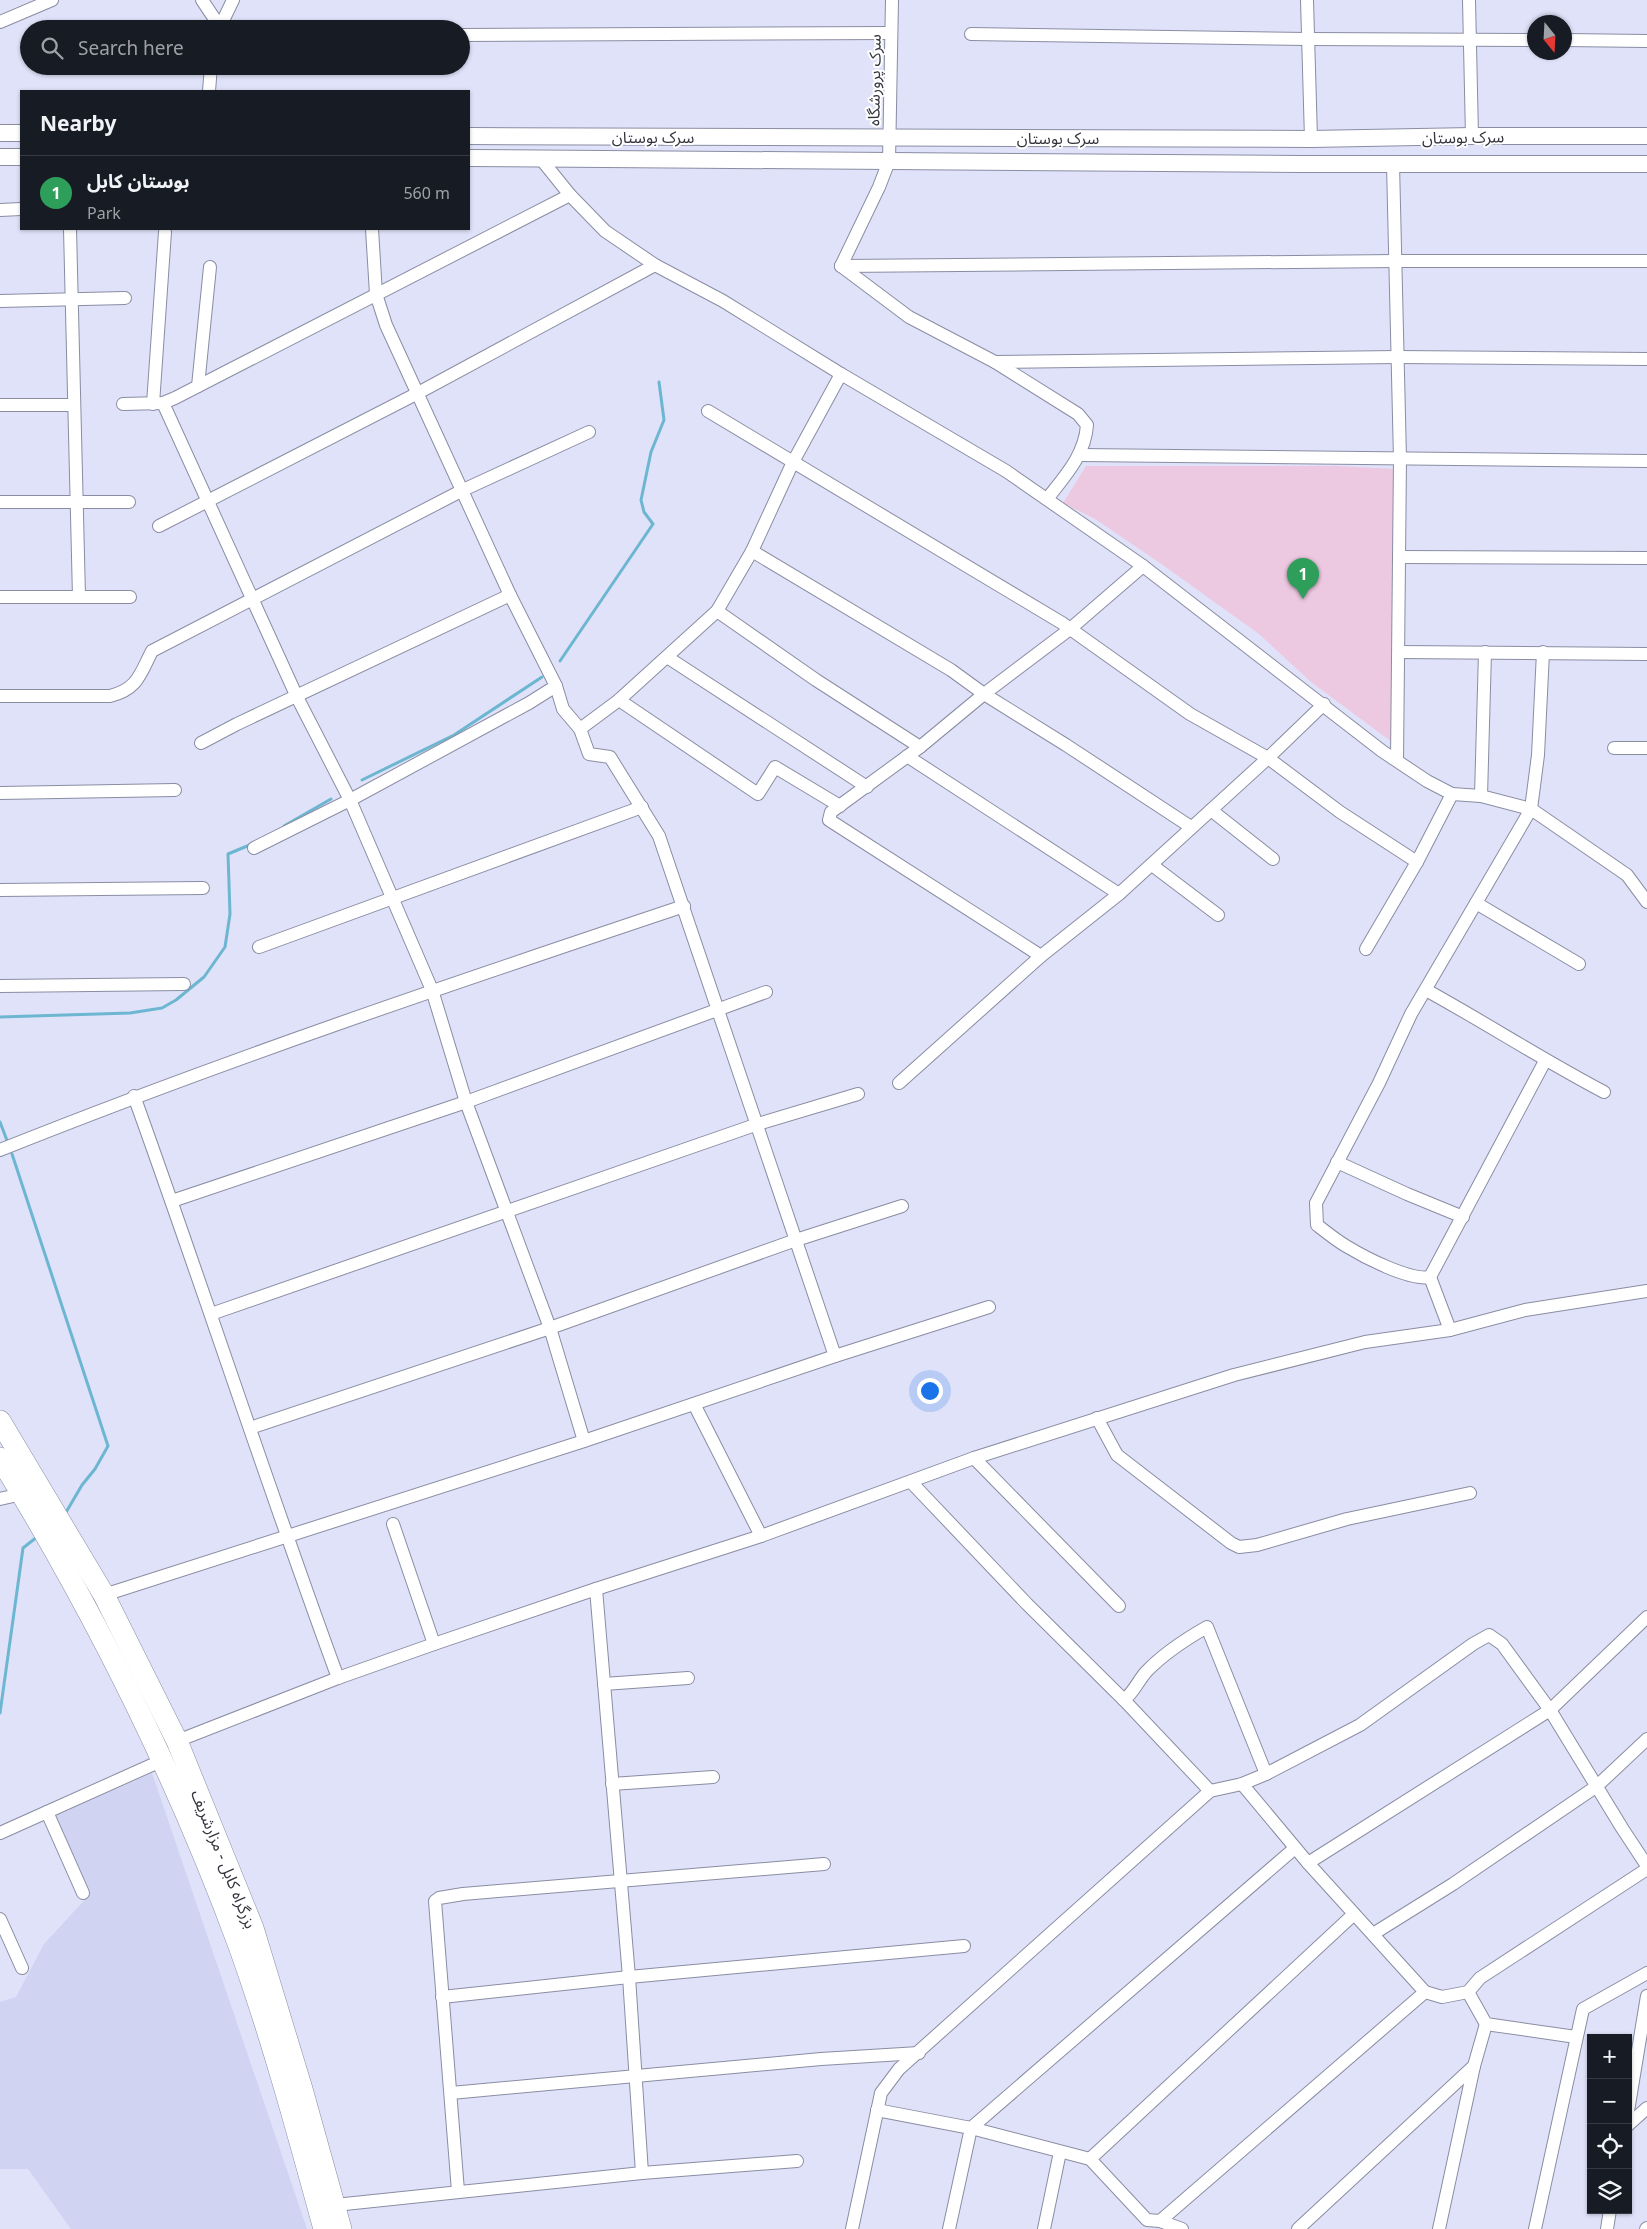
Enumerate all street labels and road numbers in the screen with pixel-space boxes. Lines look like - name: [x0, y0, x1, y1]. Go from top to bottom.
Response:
- street label: سرک پرورشگاه: [862, 34, 886, 126]
- street label: سرک بوستان: [1422, 125, 1504, 149]
- street label: سرک بوستان: [612, 126, 694, 148]
- street label: سرک بوستان: [1017, 127, 1099, 149]
- street label: بزرگراه کابل - مزارشریف: [186, 1786, 262, 1932]

